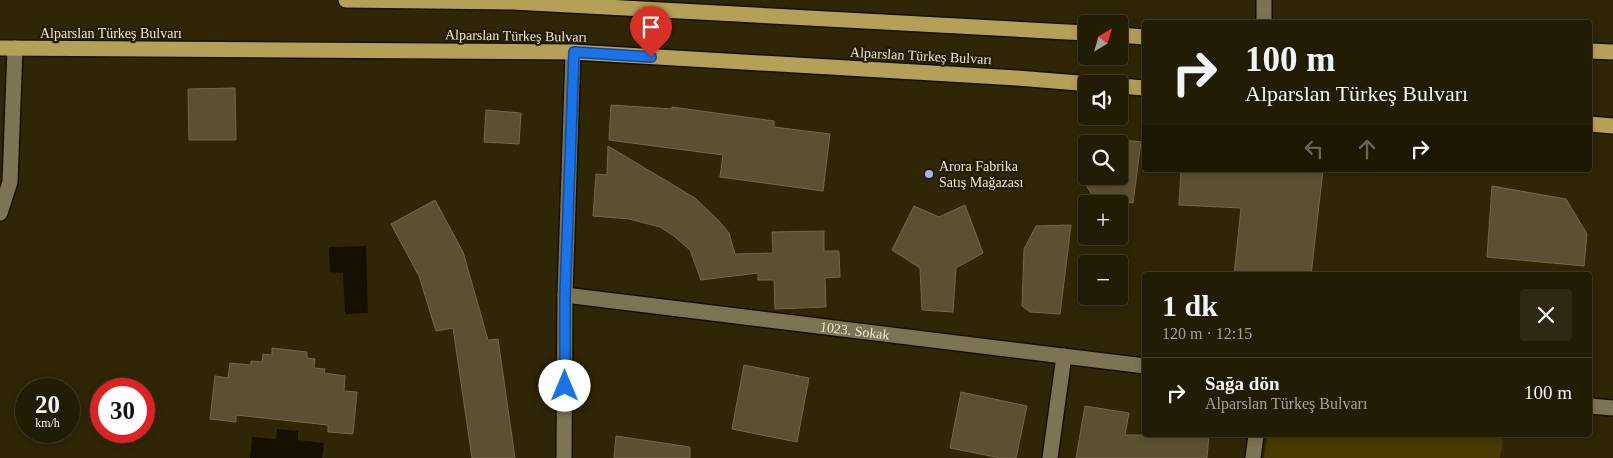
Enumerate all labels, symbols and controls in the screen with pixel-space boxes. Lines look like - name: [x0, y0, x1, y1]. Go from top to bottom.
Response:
- pin: [630, 6, 672, 57]
- icon: arrive: [637, 13, 665, 41]
- north arrow: [1078, 15, 1128, 65]
- map controls: [1078, 15, 1128, 305]
- street label: Alparslan Türkeş Bulvarı: [40, 26, 182, 41]
- street label: Alparslan Türkeş Bulvarı: [445, 27, 587, 45]
- icon: right: [1162, 40, 1227, 105]
- text: 100 m: [1245, 40, 1335, 79]
- street label: Alparslan Türkeş Bulvarı: [850, 45, 992, 67]
- button: sound: [1078, 75, 1128, 125]
- text: Alparslan Türkeş Bulvarı: [1245, 81, 1468, 106]
- button: search: [1078, 135, 1128, 185]
- icon: left: [1300, 135, 1328, 163]
- icon: ahead: [1353, 135, 1381, 163]
- icon: right: [1406, 135, 1434, 163]
- place label: Arora Fabrika Satış Mağazası: [939, 159, 1023, 190]
- marker: Arora Fabrika Satış Mağazası: [923, 168, 935, 180]
- button: +: [1078, 195, 1128, 245]
- button: −: [1078, 255, 1128, 305]
- text: 1 dk: [1162, 289, 1218, 322]
- button: close: [1520, 289, 1572, 341]
- street label: 1023. Sokak: [819, 319, 890, 342]
- text: 120 m · 12:15: [1162, 325, 1252, 342]
- position arrow: [538, 359, 590, 411]
- text: Sağa dön: [1205, 373, 1279, 394]
- speed limit sign: 30: [90, 378, 155, 443]
- icon: right: [1162, 379, 1190, 407]
- text: 100 m: [1524, 382, 1572, 403]
- text: 20: [35, 391, 60, 418]
- text: Alparslan Türkeş Bulvarı: [1205, 395, 1367, 412]
- text: km/h: [35, 416, 60, 430]

